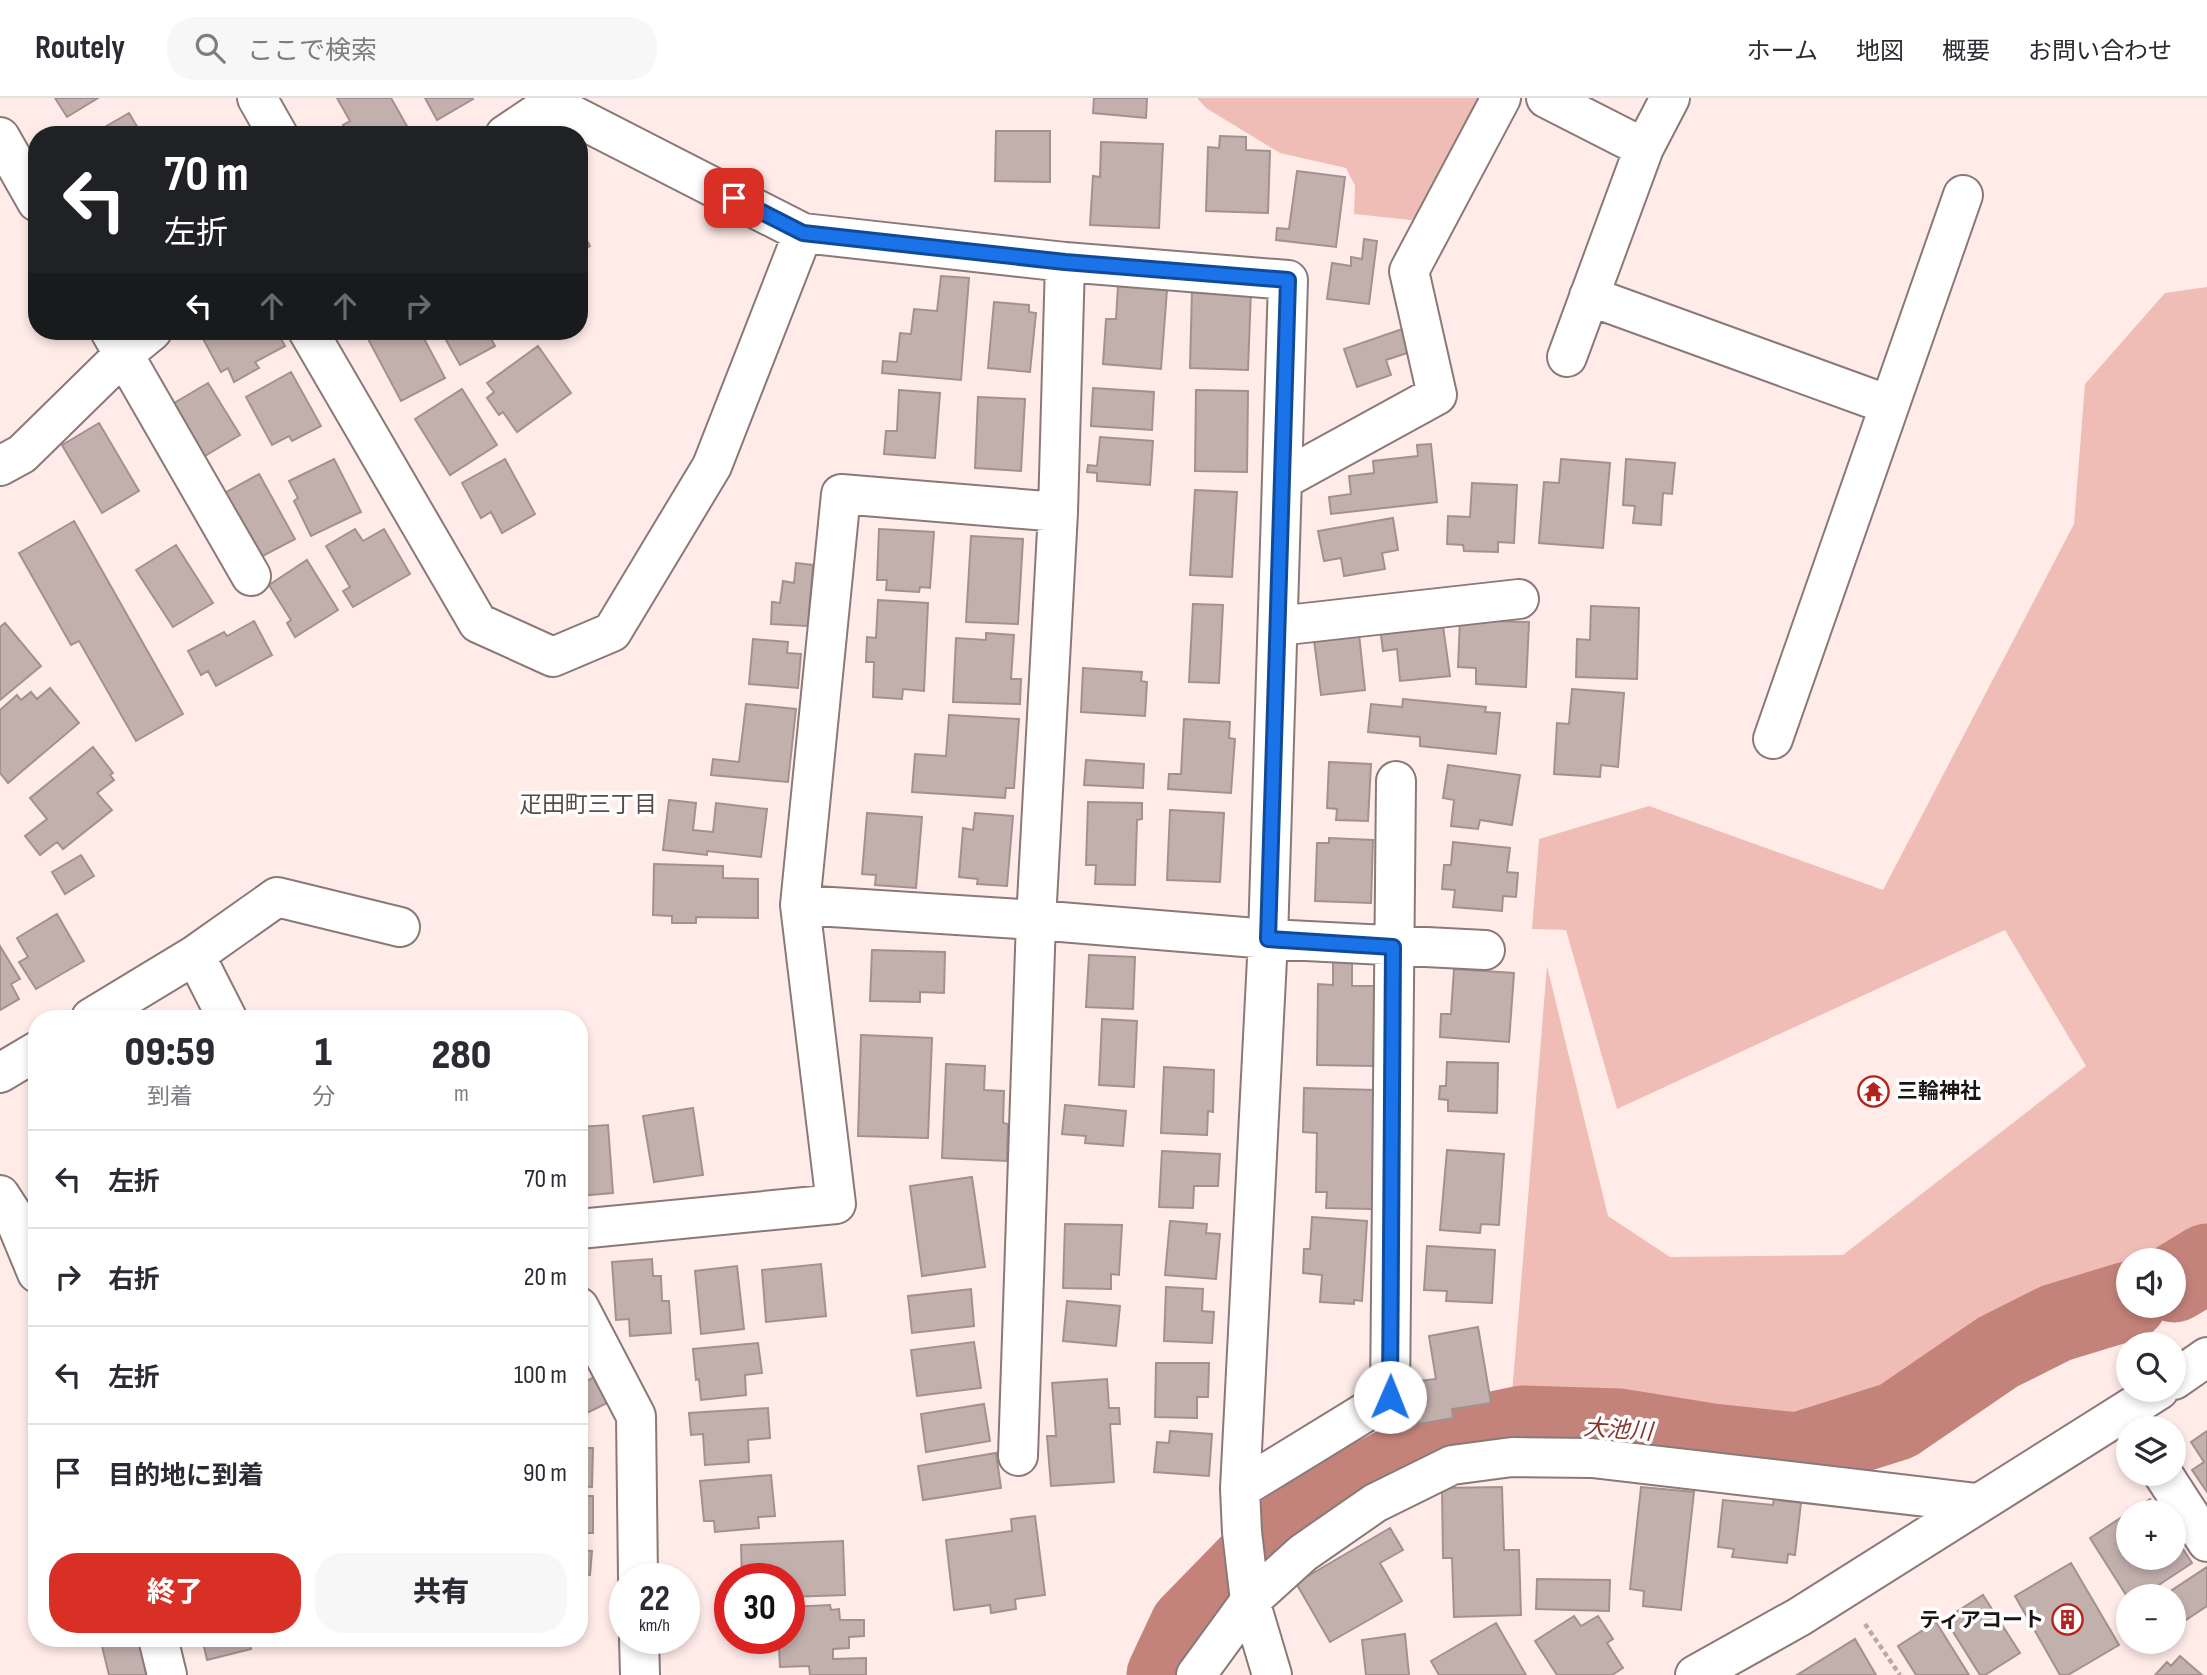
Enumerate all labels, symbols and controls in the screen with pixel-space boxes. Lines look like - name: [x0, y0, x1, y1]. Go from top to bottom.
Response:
- search box: [167, 17, 657, 80]
- text: Routely: [35, 28, 125, 68]
- icon: search: [191, 29, 229, 67]
- text: ここで検索: [247, 36, 377, 67]
- text: ホーム: [1747, 37, 1818, 66]
- text: 地図: [1856, 37, 1904, 66]
- text: 概要: [1942, 37, 1990, 66]
- text: お問い合わせ: [2028, 37, 2172, 66]
- text: 70 m: [164, 146, 249, 205]
- icon: left: [49, 154, 140, 245]
- pin: [704, 168, 764, 228]
- icon: arrive: [715, 179, 753, 217]
- text: 左折: [164, 214, 228, 253]
- icon: left: [180, 287, 218, 325]
- icon: ahead: [253, 287, 291, 325]
- icon: ahead: [326, 287, 364, 325]
- icon: right: [399, 287, 437, 325]
- district label: 疋田町三丁目: [519, 791, 657, 819]
- text: 09:59: [125, 1027, 215, 1078]
- text: 1: [315, 1027, 332, 1078]
- text: 280: [431, 1030, 491, 1081]
- temple icon: 三輪神社: [1857, 1074, 1891, 1108]
- place label: 三輪神社: [1897, 1079, 1981, 1104]
- text: m: [454, 1080, 469, 1108]
- text: 到着: [147, 1083, 193, 1111]
- text: 分: [312, 1083, 335, 1111]
- icon: left: [49, 1160, 87, 1198]
- text: 70 m: [524, 1164, 567, 1195]
- text: 左折: [108, 1167, 160, 1198]
- map controls: [2116, 1248, 2186, 1654]
- button: sound: [2116, 1248, 2186, 1318]
- icon: right: [49, 1258, 87, 1296]
- text: 20 m: [524, 1262, 567, 1293]
- text: 右折: [108, 1265, 160, 1296]
- button: search: [2116, 1332, 2186, 1402]
- icon: left: [49, 1356, 87, 1394]
- text: 100 m: [514, 1360, 567, 1391]
- position arrow: [1353, 1360, 1427, 1434]
- text: 左折: [108, 1363, 160, 1394]
- water label: 大池川: [1583, 1414, 1656, 1447]
- button: layers: [2116, 1416, 2186, 1486]
- icon: arrive: [49, 1454, 87, 1492]
- text: 90 m: [523, 1458, 567, 1489]
- text: 目的地に到着: [108, 1461, 264, 1492]
- button: +: [2116, 1500, 2186, 1570]
- button: 終了: [49, 1553, 301, 1633]
- button: 共有: [315, 1553, 567, 1633]
- speed limit sign: 30: [714, 1563, 805, 1654]
- text: 22: [639, 1578, 670, 1621]
- button: −: [2116, 1584, 2186, 1654]
- building icon: ティアコート: [2050, 1603, 2084, 1637]
- place label: ティアコート: [1919, 1608, 2044, 1633]
- text: km/h: [639, 1615, 670, 1636]

